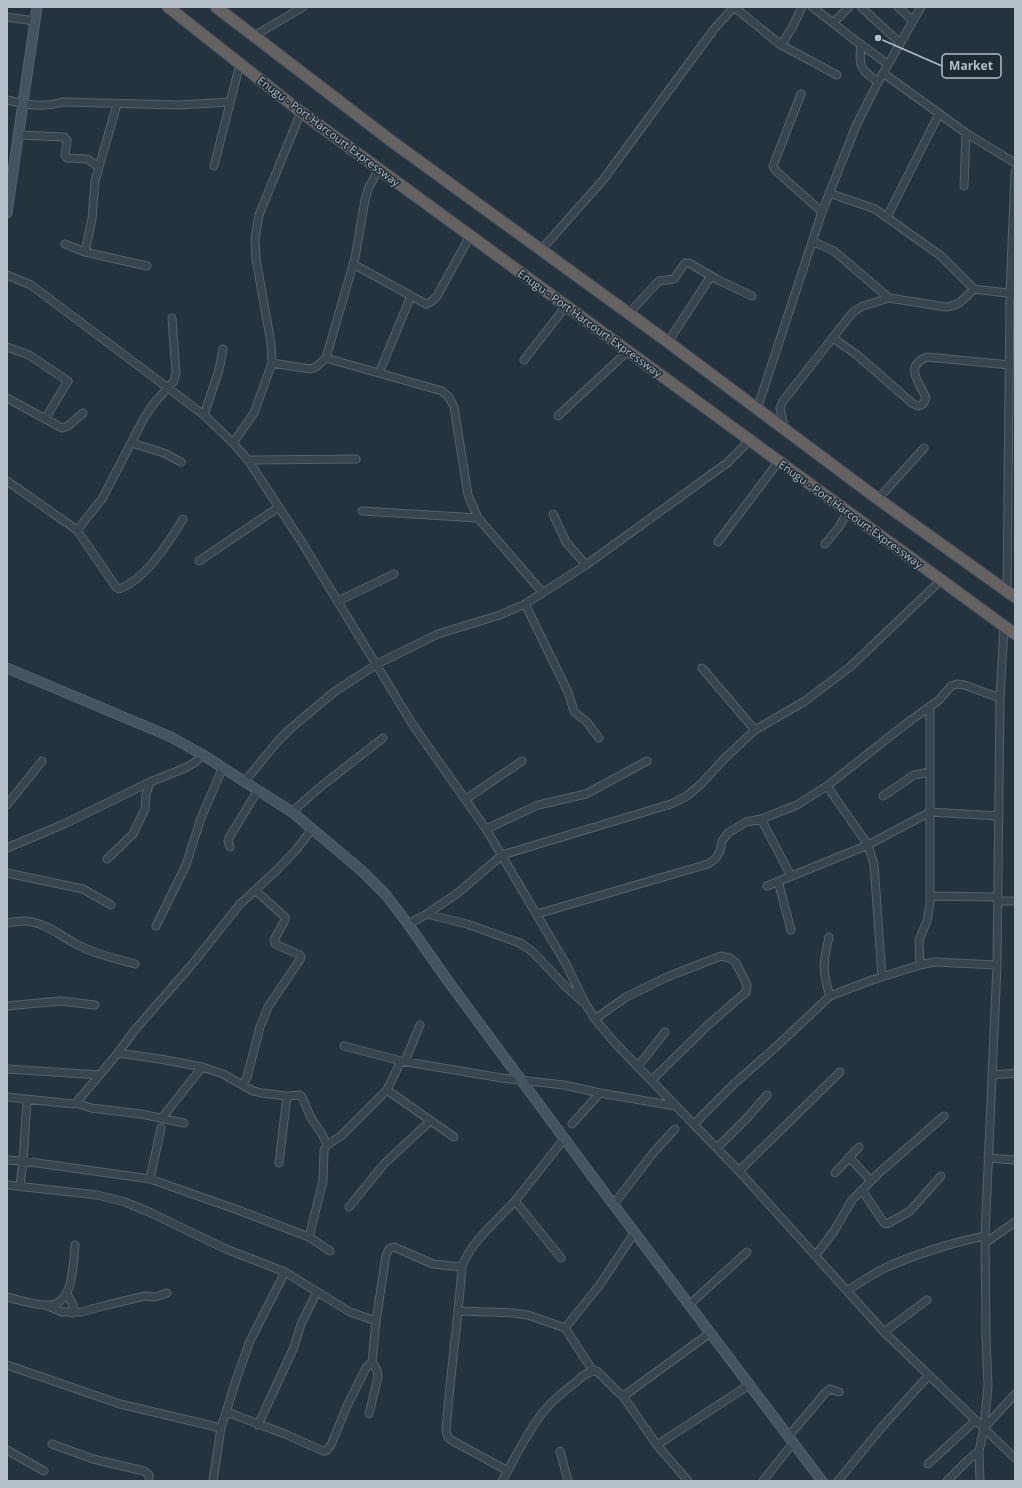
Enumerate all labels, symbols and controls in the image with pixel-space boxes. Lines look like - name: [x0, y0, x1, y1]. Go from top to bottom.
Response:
- callout: Market: [942, 54, 1001, 78]
- text: Market: [949, 57, 993, 74]
- street label: Enugu - Port Harcourt Expressway: [255, 72, 404, 190]
- street label: Enugu - Port Harcourt Expressway: [515, 266, 665, 381]
- street label: Enugu - Port Harcourt Expressway: [776, 457, 926, 572]

